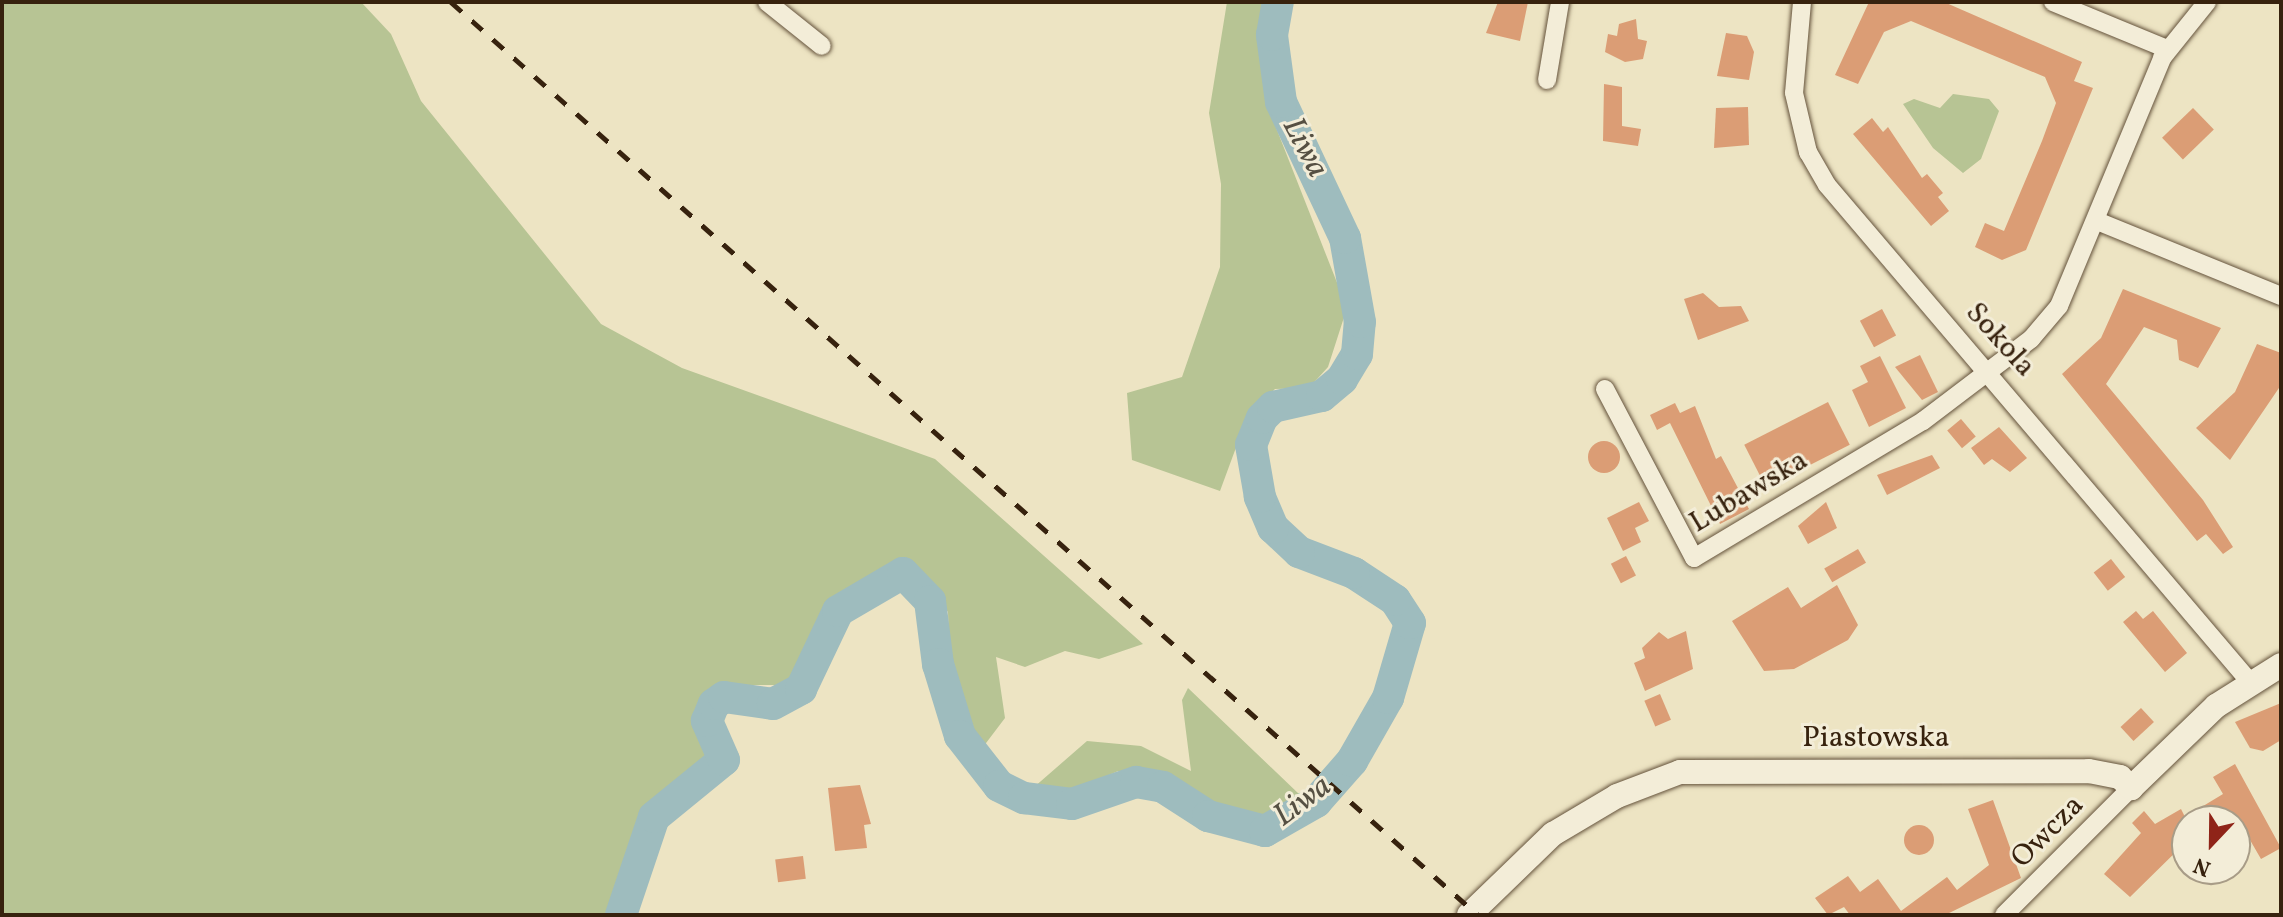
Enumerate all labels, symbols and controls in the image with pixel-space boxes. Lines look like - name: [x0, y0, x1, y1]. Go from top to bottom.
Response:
- water label: Liwa: [1272, 111, 1336, 185]
- street label: Sokola: [1957, 295, 2043, 385]
- street label: Lubawska: [1683, 443, 1815, 541]
- street label: Piastowska: [1802, 720, 1950, 756]
- water label: Liwa: [1267, 768, 1339, 836]
- street label: Owcza: [2004, 788, 2092, 876]
- north arrow: [2171, 805, 2251, 885]
- text: N: [2189, 848, 2216, 883]

